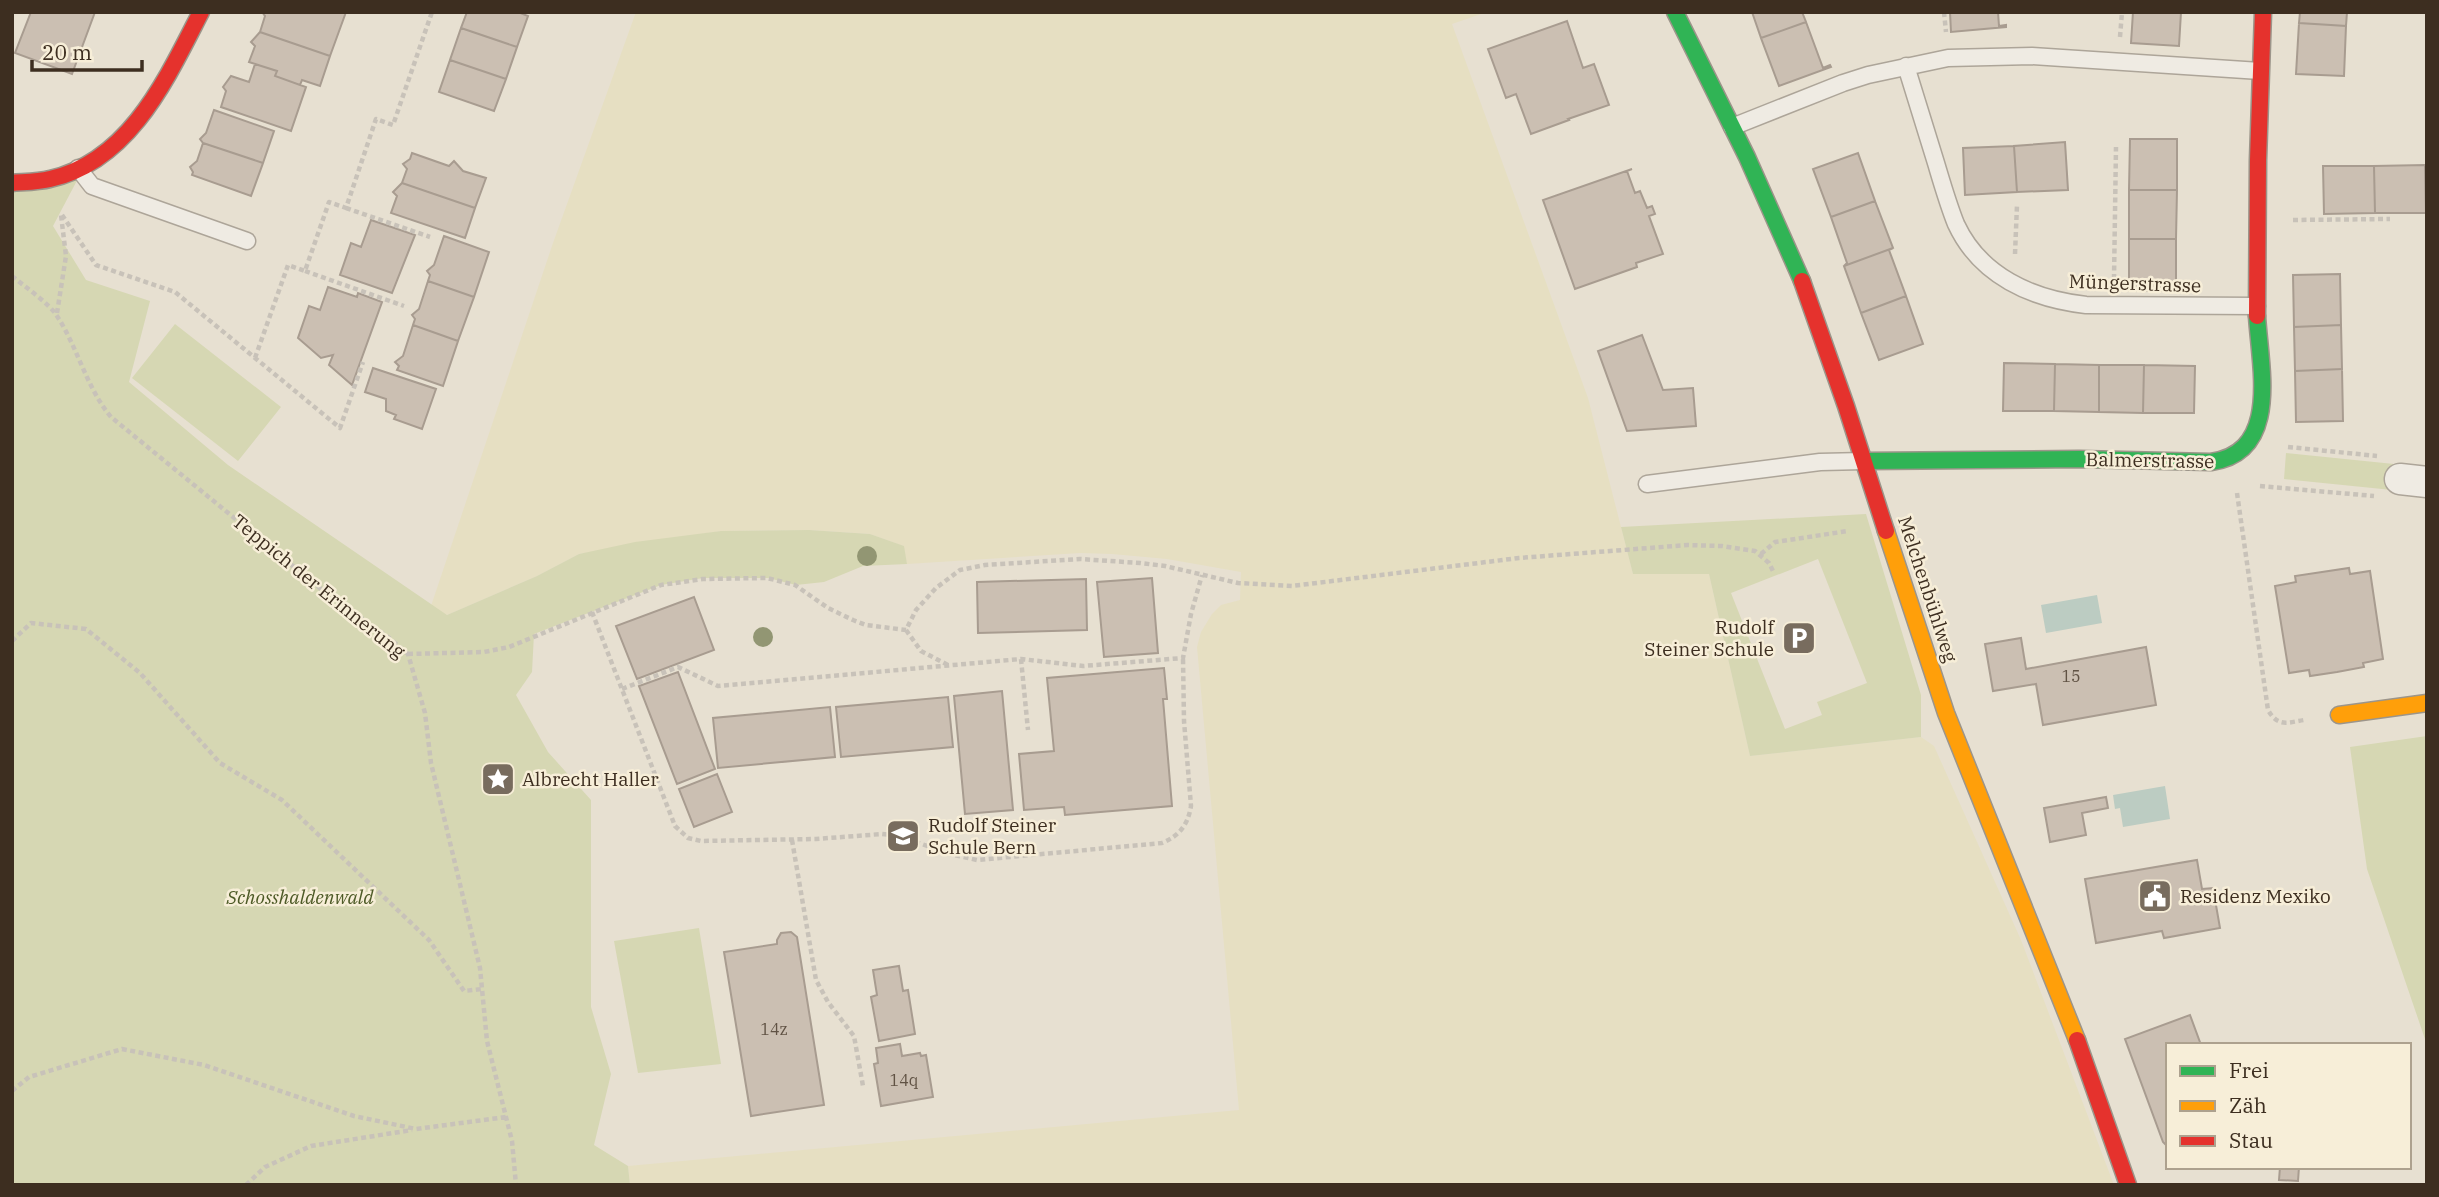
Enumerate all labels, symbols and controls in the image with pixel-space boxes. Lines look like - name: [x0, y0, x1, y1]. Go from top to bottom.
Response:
- scale bar: [32, 28, 142, 72]
- text: 20 m: [42, 38, 92, 66]
- street label: Müngerstrasse: [2068, 269, 2202, 297]
- street label: Balmerstrasse: [2085, 447, 2215, 473]
- street label: Teppich der Erinnerung: [228, 509, 411, 664]
- street label: Melchenbühlweg: [1893, 513, 1963, 666]
- place label: Rudolf Steiner Schule: [1644, 615, 1775, 661]
- parking icon: Rudolf Steiner Schule: [1780, 619, 1818, 657]
- house number: 15: [2061, 666, 2081, 686]
- place icon: Albrecht Haller: [479, 760, 517, 798]
- place label: Albrecht Haller: [522, 767, 659, 791]
- place label: Rudolf Steiner Schule Bern: [928, 813, 1057, 859]
- school or university icon: Rudolf Steiner Schule Bern: [884, 817, 922, 855]
- public building icon: Residenz Mexiko: [2136, 877, 2174, 915]
- place label: Residenz Mexiko: [2180, 884, 2331, 908]
- park label: Schosshaldenwald: [225, 885, 374, 909]
- house number: 14z: [760, 1019, 788, 1039]
- legend: [2166, 1043, 2411, 1169]
- text: Frei: [2229, 1056, 2269, 1084]
- house number: 14q: [890, 1070, 919, 1090]
- text: Zäh: [2229, 1091, 2267, 1119]
- text: Stau: [2229, 1126, 2273, 1154]

